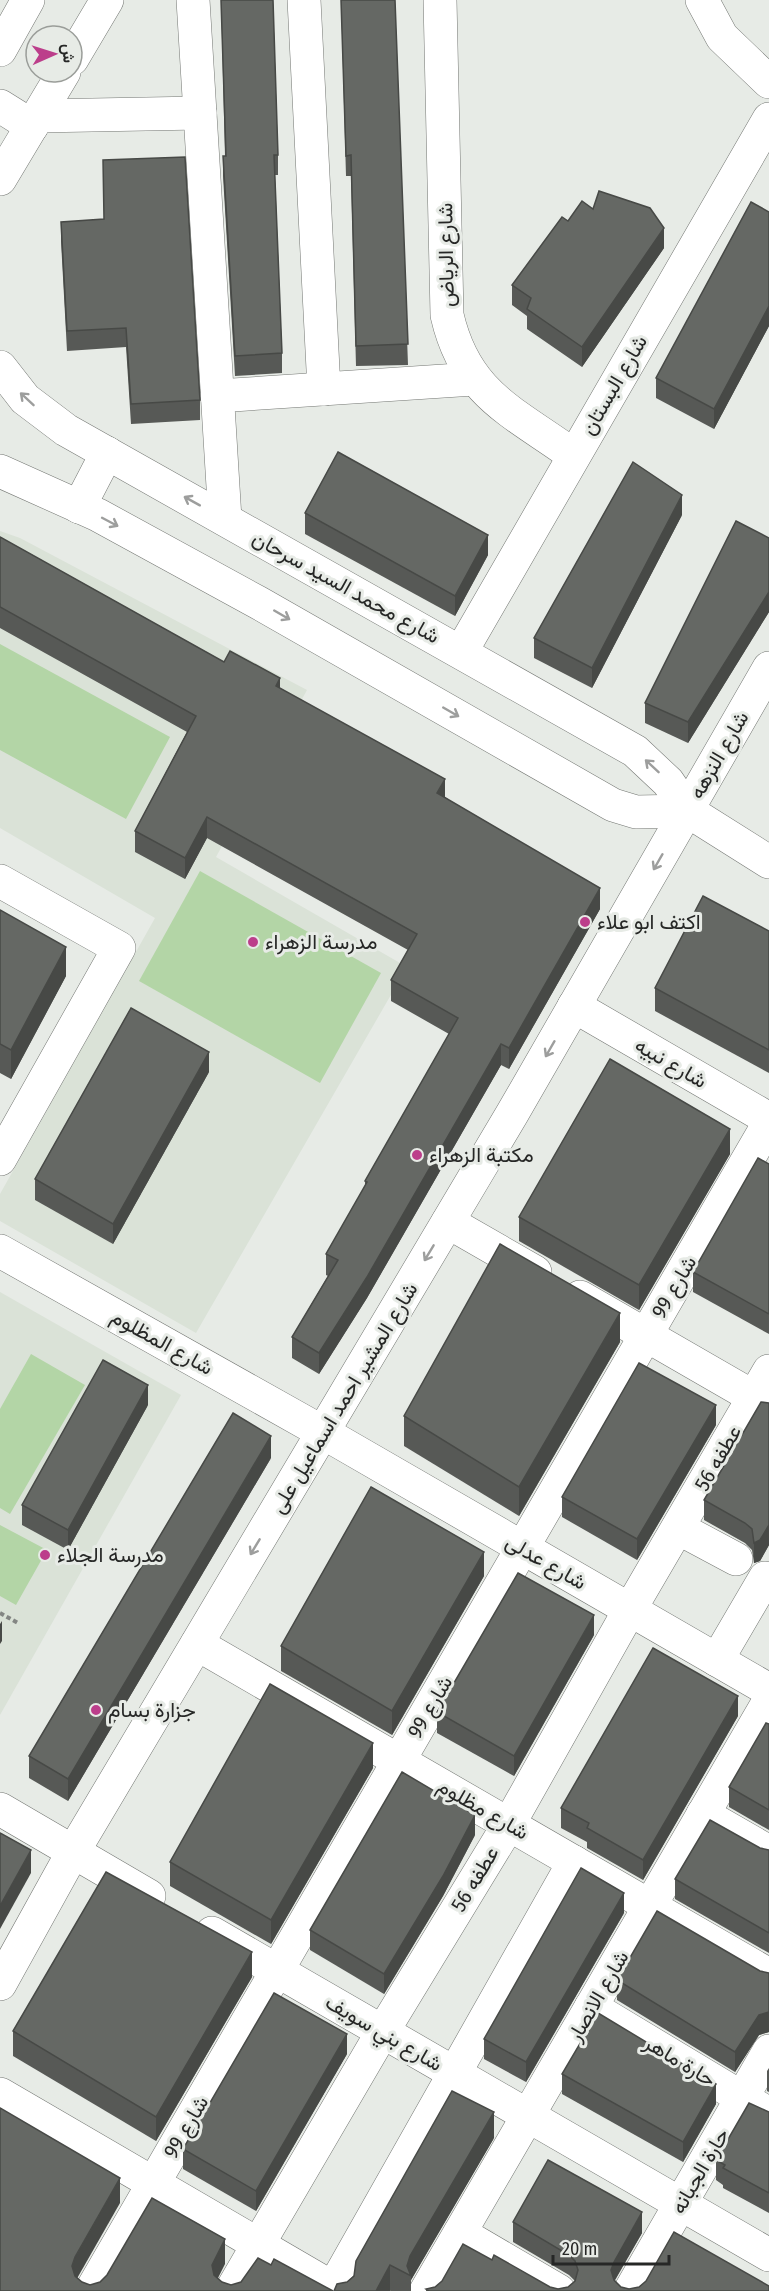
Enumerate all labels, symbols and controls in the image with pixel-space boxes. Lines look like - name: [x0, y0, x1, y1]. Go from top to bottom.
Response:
- north arrow: [24, 24, 84, 84]
- text: ش: [58, 43, 78, 63]
- street label: شارع الرياض: [432, 203, 461, 307]
- street label: شارع البستان: [575, 330, 654, 440]
- one-way arrow: [19, 391, 34, 406]
- one-way arrow: [184, 495, 201, 507]
- one-way arrow: [101, 517, 119, 528]
- street label: شارع محمد السيد سرحان: [247, 525, 444, 650]
- one-way arrow: [273, 610, 290, 622]
- one-way arrow: [442, 706, 459, 718]
- street label: شارع النزهه: [683, 706, 755, 804]
- one-way arrow: [644, 758, 659, 773]
- one-way arrow: [652, 853, 664, 870]
- place label: اكتف ابو علاء: [597, 909, 701, 935]
- marker: اكتف ابو علاء: [578, 915, 592, 929]
- place label: مدرسة الزهراء: [265, 929, 377, 955]
- marker: مدرسة الزهراء: [246, 935, 260, 949]
- street label: شارع نبيه: [630, 1032, 712, 1095]
- one-way arrow: [543, 1040, 555, 1057]
- place label: مكتبة الزهراء: [429, 1142, 534, 1168]
- marker: مكتبة الزهراء: [410, 1148, 424, 1162]
- one-way arrow: [423, 1244, 435, 1261]
- street label: شارع 99: [646, 1251, 703, 1323]
- street label: شارع المشير احمد اسماعيل على: [265, 1278, 424, 1519]
- street label: شارع المظلوم: [106, 1303, 218, 1382]
- street label: عطفه 56: [689, 1421, 747, 1495]
- street label: شارع عدلى: [500, 1528, 591, 1596]
- one-way arrow: [249, 1538, 261, 1555]
- place label: مدرسة الجلاء: [57, 1542, 164, 1568]
- marker: مدرسة الجلاء: [38, 1548, 52, 1562]
- street label: شارع 99: [402, 1671, 459, 1743]
- place label: جزارة بسام: [108, 1697, 196, 1724]
- marker: جزارة بسام: [89, 1703, 103, 1717]
- street label: شارع مظلوم: [432, 1772, 533, 1846]
- street label: عطفه 56: [445, 1842, 505, 1916]
- street label: شارع الانصار: [561, 1946, 635, 2047]
- street label: شارع بني سويف: [319, 1989, 447, 2080]
- street label: حارة ماهر: [638, 2029, 721, 2093]
- street label: شارع 99: [158, 2091, 215, 2163]
- street label: حارة الجبانه: [665, 2123, 735, 2219]
- scale bar: [553, 2228, 668, 2266]
- text: 20 m: [562, 2238, 597, 2260]

